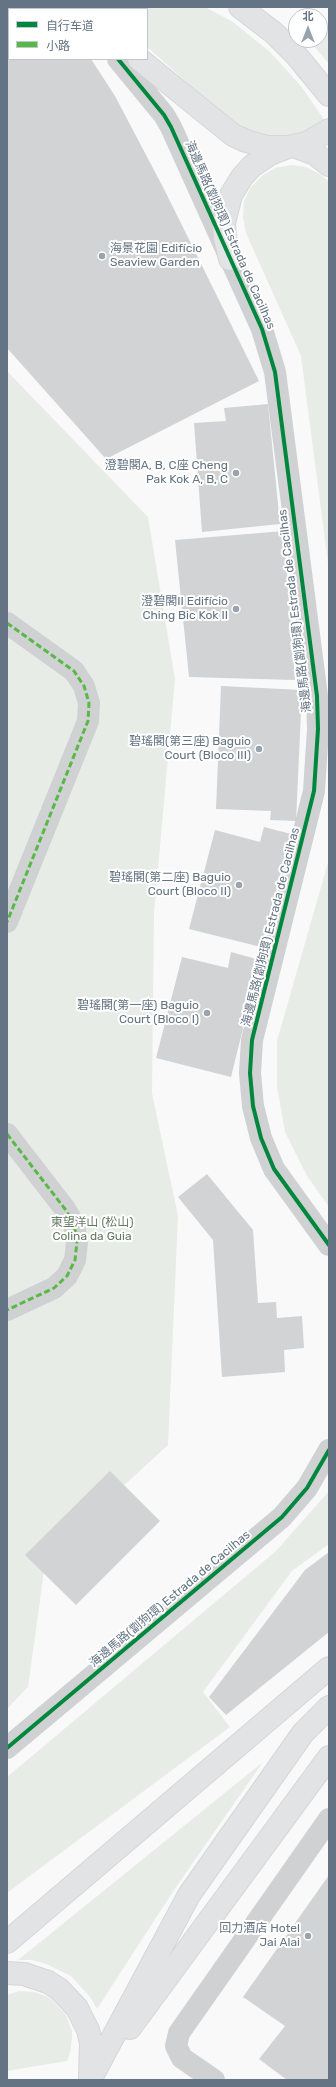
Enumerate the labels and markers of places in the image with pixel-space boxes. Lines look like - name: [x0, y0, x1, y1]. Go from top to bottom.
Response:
- place label: 海景花園 Edifício Seaview Garden: [110, 242, 202, 270]
- marker: 海景花園 Edifício Seaview Garden: [97, 251, 107, 261]
- place label: 澄碧閣A, B, C座 Cheng Pak Kok A, B, C: [105, 459, 228, 487]
- marker: 澄碧閣A, B, C座 Cheng Pak Kok A, B, C: [231, 468, 241, 478]
- place label: 澄碧閣II Edifício Ching Bic Kok II: [141, 595, 228, 623]
- marker: 澄碧閣II Edifício Ching Bic Kok II: [231, 604, 241, 614]
- place label: 碧瑤閣(第三座) Baguio Court (Bloco III): [129, 735, 251, 763]
- marker: 碧瑤閣(第三座) Baguio Court (Bloco III): [254, 744, 264, 754]
- place label: 碧瑤閣(第二座) Baguio Court (Bloco II): [109, 871, 231, 899]
- marker: 碧瑤閣(第二座) Baguio Court (Bloco II): [234, 880, 244, 890]
- place label: 碧瑤閣(第一座) Baguio Court (Bloco I): [77, 999, 199, 1027]
- marker: 碧瑤閣(第一座) Baguio Court (Bloco I): [202, 1008, 212, 1018]
- place label: 回力酒店 Hotel Jai Alai: [219, 1922, 300, 1950]
- marker: 回力酒店 Hotel Jai Alai: [303, 1931, 313, 1941]

